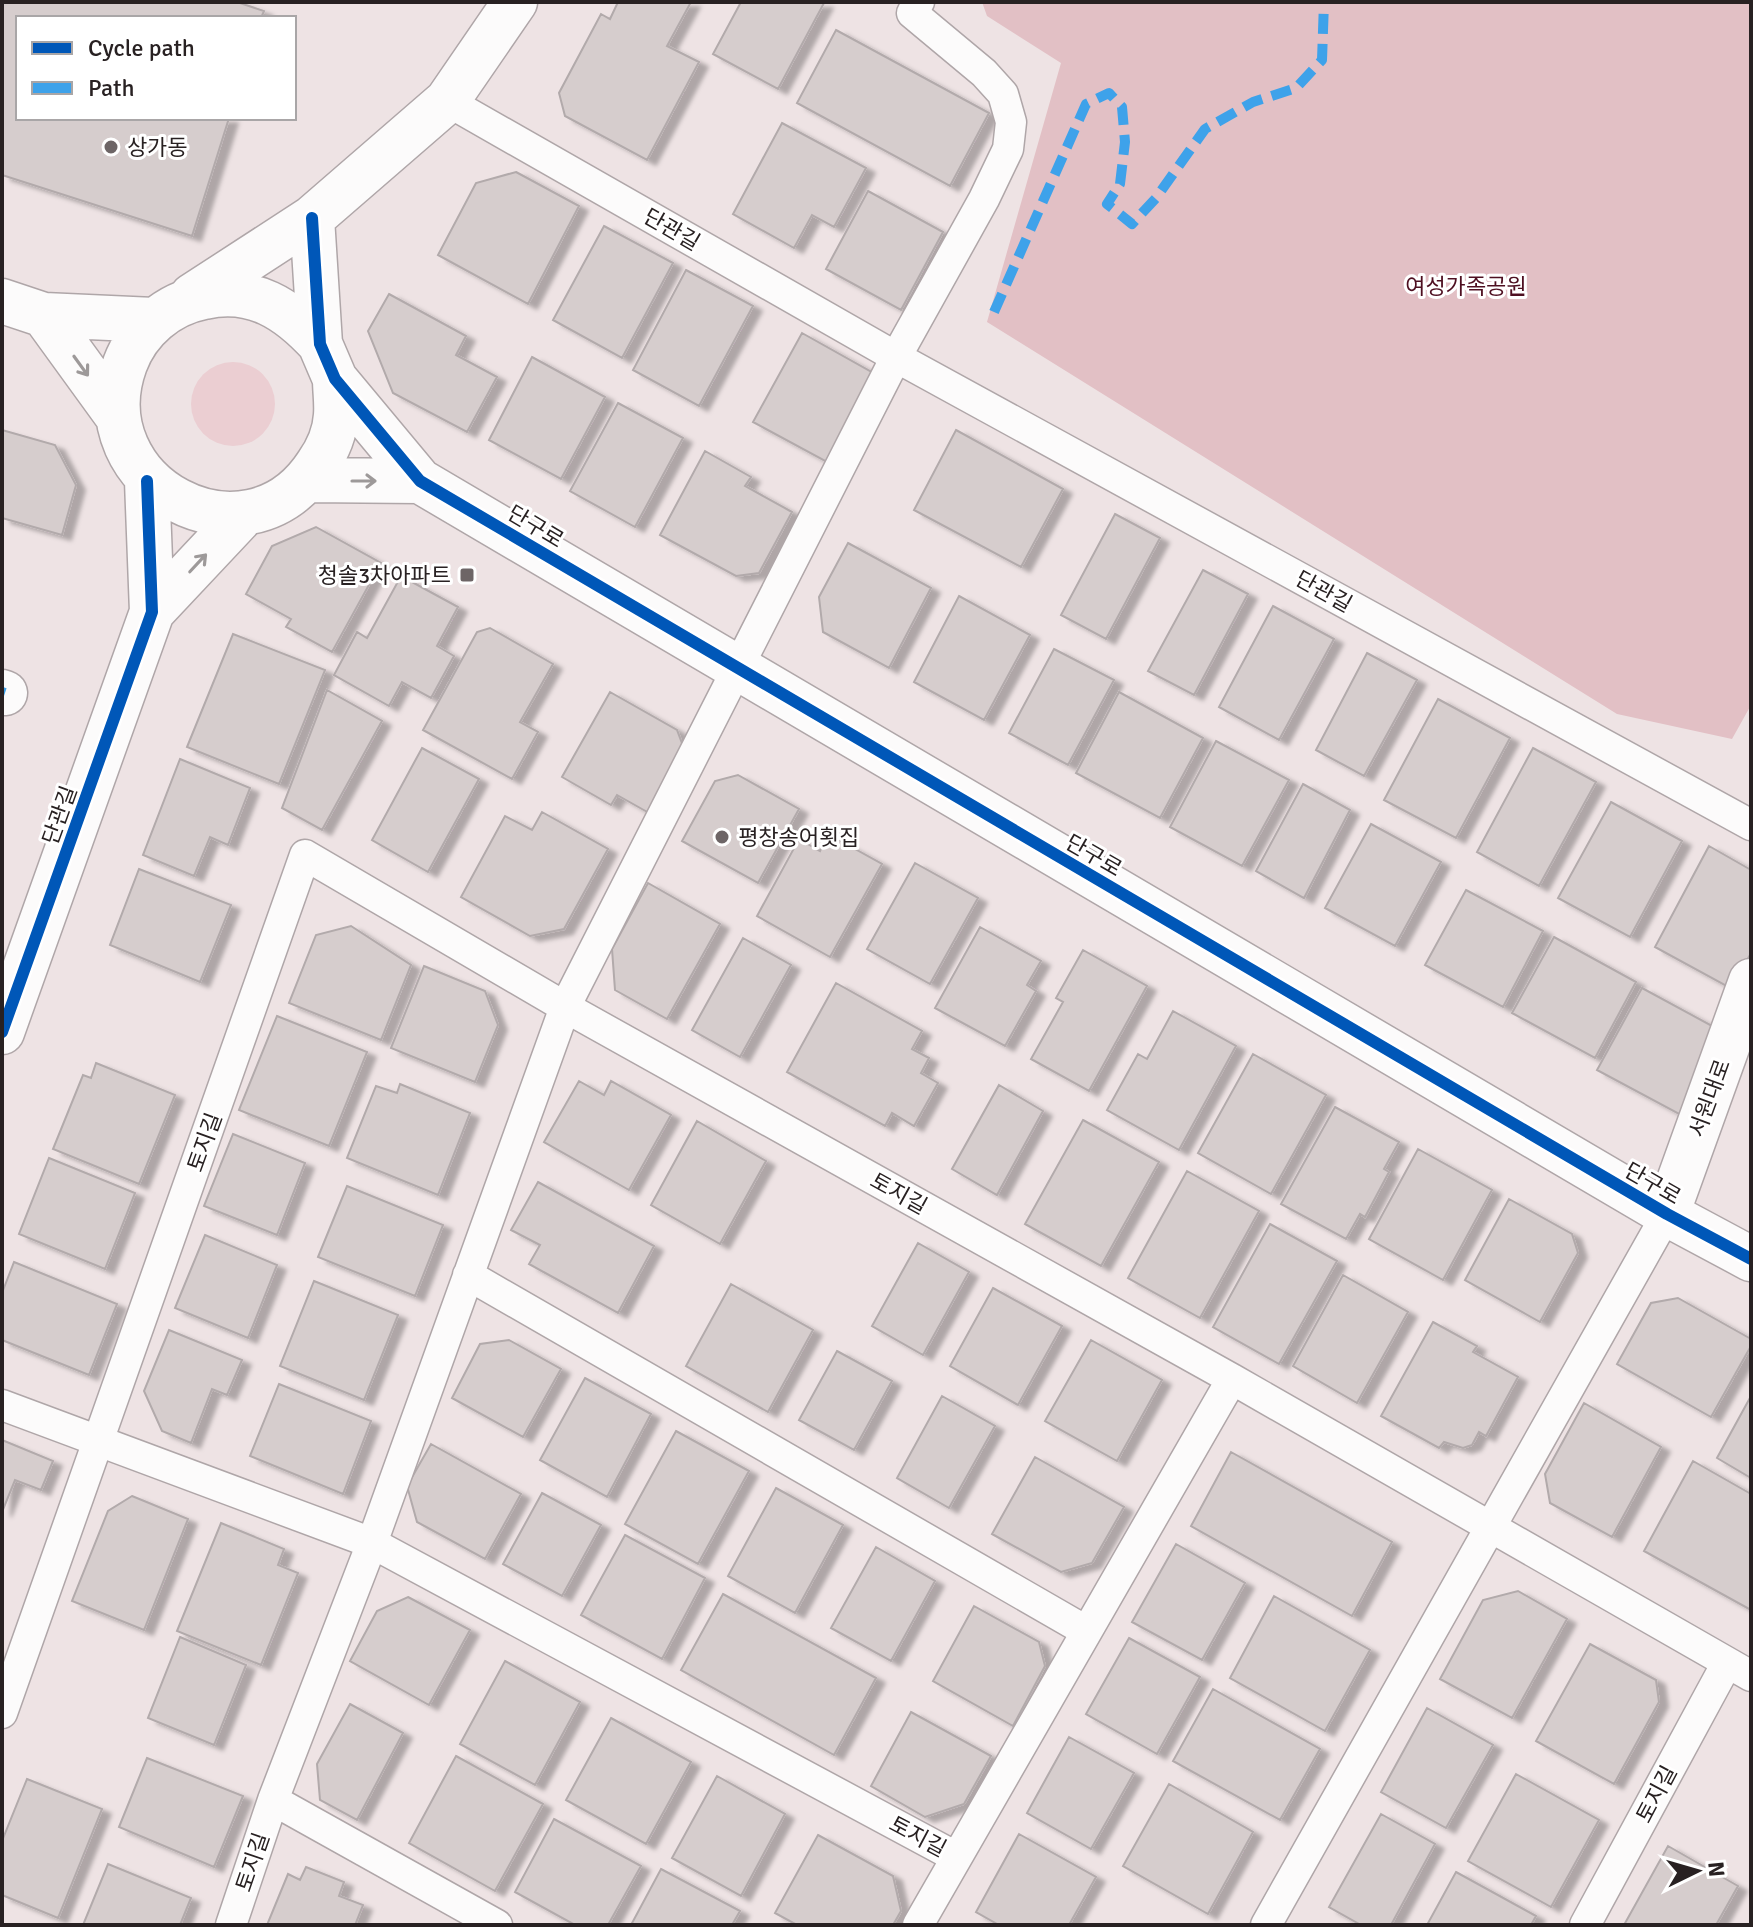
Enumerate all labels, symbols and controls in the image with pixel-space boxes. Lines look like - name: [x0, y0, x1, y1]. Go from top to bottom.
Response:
- legend: [16, 16, 296, 120]
- text: Cycle path: [88, 33, 195, 63]
- text: Path: [88, 73, 134, 103]
- place label: 상가동: [127, 134, 188, 161]
- marker: 상가동: [102, 138, 120, 156]
- street label: 단관길: [639, 203, 705, 256]
- park label: 여성가족공원: [1405, 273, 1527, 300]
- one-way arrow: [73, 354, 89, 376]
- one-way arrow: [350, 473, 377, 488]
- street label: 단구로: [503, 499, 569, 554]
- one-way arrow: [189, 553, 207, 573]
- place label: 청솔3차아파트: [318, 562, 451, 589]
- street label: 단관길: [1291, 565, 1357, 618]
- marker: 청솔3차아파트: [458, 566, 476, 584]
- street label: 단관길: [36, 782, 83, 848]
- place label: 평창송어횟집: [738, 824, 859, 851]
- marker: 평창송어횟집: [713, 828, 731, 846]
- street label: 단구로: [1061, 829, 1127, 882]
- street label: 서원대로: [1683, 1056, 1736, 1141]
- street label: 토지길: [181, 1109, 228, 1175]
- street label: 단구로: [1620, 1157, 1686, 1210]
- street label: 토지길: [866, 1167, 932, 1220]
- street label: 토지길: [1630, 1761, 1683, 1827]
- street label: 토지길: [885, 1810, 951, 1863]
- street label: 토지길: [230, 1829, 275, 1895]
- north arrow: [1657, 1831, 1737, 1911]
- text: N: [1702, 1860, 1731, 1878]

